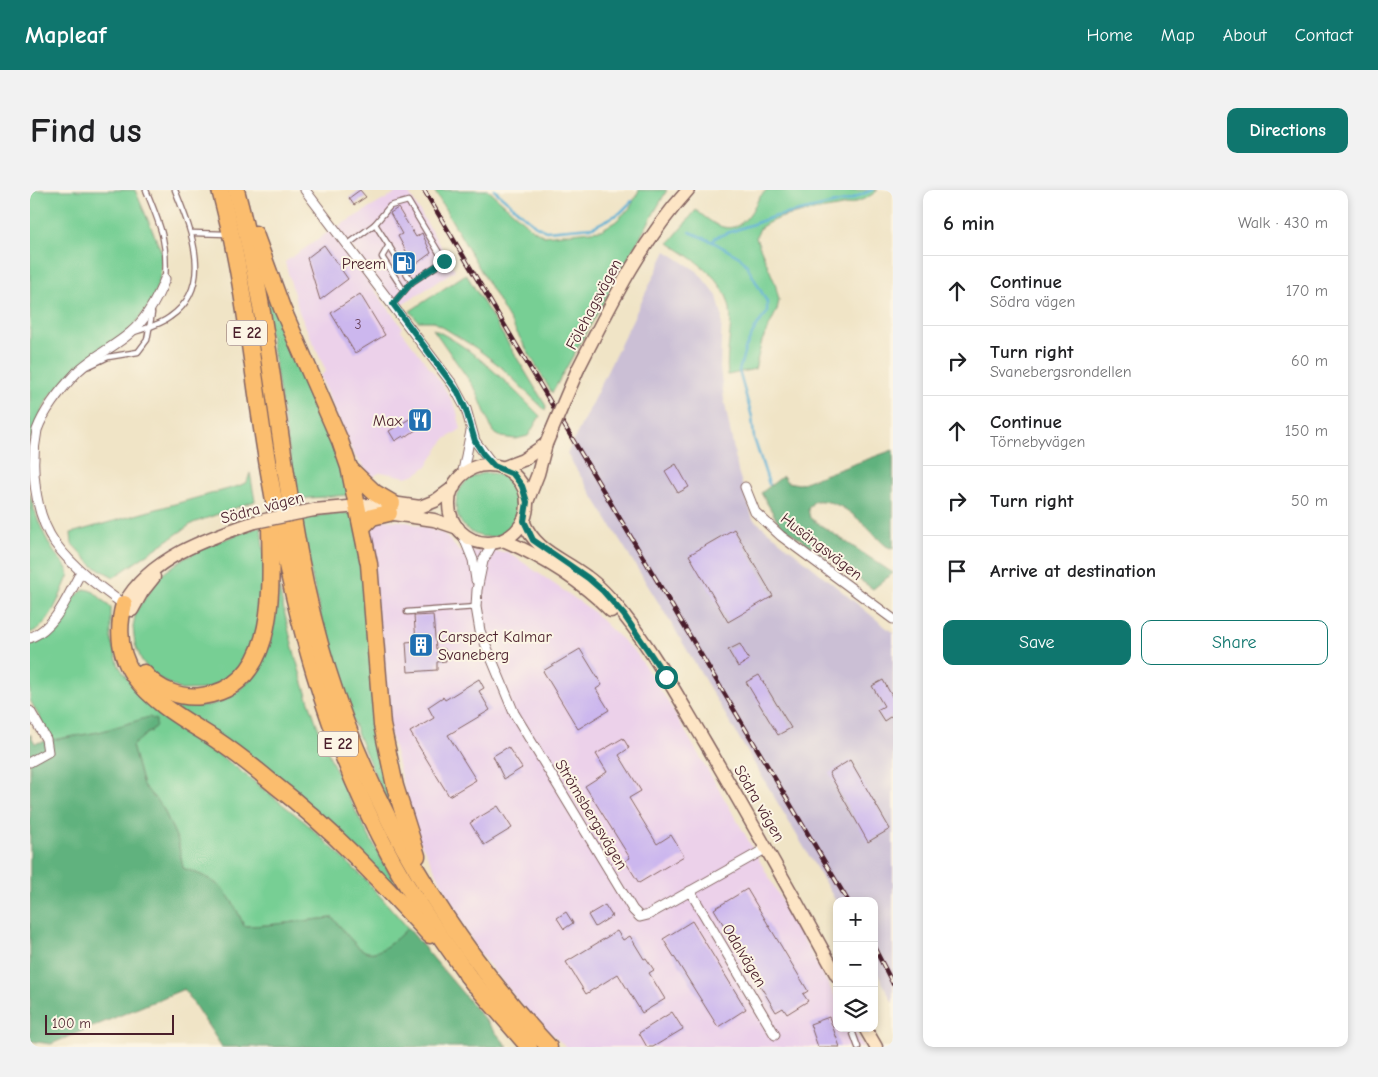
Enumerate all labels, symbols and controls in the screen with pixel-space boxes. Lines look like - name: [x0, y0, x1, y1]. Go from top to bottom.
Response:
- text: Mapleaf: [25, 21, 106, 49]
- text: Home: [1086, 25, 1133, 46]
- text: Map: [1161, 25, 1195, 46]
- text: About: [1223, 25, 1267, 46]
- text: Contact: [1295, 25, 1353, 46]
- button: Directions: [1227, 108, 1348, 153]
- text: Find us: [30, 110, 142, 151]
- text: 6 min: [943, 211, 995, 235]
- text: Walk · 430 m: [1238, 214, 1328, 232]
- fuel station icon: Preem: [391, 250, 417, 276]
- route end: [433, 250, 456, 273]
- place label: Preem: [342, 255, 386, 273]
- street label: Fölehagsvägen: [562, 256, 625, 353]
- text: Continue: [990, 271, 1062, 293]
- icon: ahead: [943, 277, 971, 305]
- text: 170 m: [1286, 282, 1328, 300]
- text: Södra vägen: [990, 293, 1075, 311]
- house number: 3: [354, 316, 362, 333]
- road number: E 22: [227, 320, 267, 346]
- text: Turn right: [990, 341, 1074, 363]
- icon: right: [943, 347, 971, 375]
- text: 60 m: [1291, 352, 1328, 370]
- text: Svanebergsrondellen: [990, 363, 1132, 381]
- restaurant icon: Max: [407, 407, 433, 433]
- text: Continue: [990, 411, 1062, 433]
- place label: Max: [373, 412, 402, 430]
- icon: ahead: [943, 417, 971, 445]
- text: 150 m: [1285, 422, 1328, 440]
- text: Törnebyvägen: [990, 433, 1085, 451]
- icon: right: [943, 487, 971, 515]
- street label: Södra vägen: [219, 488, 306, 528]
- text: Turn right: [990, 490, 1074, 512]
- text: 50 m: [1291, 492, 1328, 510]
- street label: Husängsvägen: [777, 509, 866, 584]
- icon: arrive: [943, 557, 971, 585]
- text: Arrive at destination: [990, 560, 1156, 582]
- button: Save: [943, 620, 1131, 665]
- button: Share: [1141, 620, 1328, 665]
- place label: Carspect Kalmar Svaneberg: [438, 628, 552, 664]
- building icon: Carspect Kalmar Svaneberg: [408, 632, 434, 658]
- route start: [655, 666, 678, 689]
- road number: E 22: [318, 732, 358, 756]
- street label: Strömsbergsvägen: [551, 756, 631, 873]
- street label: Södra vägen: [730, 762, 788, 845]
- map controls: [833, 897, 878, 1032]
- button: +: [833, 897, 878, 942]
- street label: Odalvägen: [718, 921, 770, 990]
- button: −: [833, 942, 878, 987]
- button: layers: [833, 987, 878, 1032]
- scale bar: [45, 1012, 174, 1035]
- text: 100 m: [52, 1015, 91, 1032]

